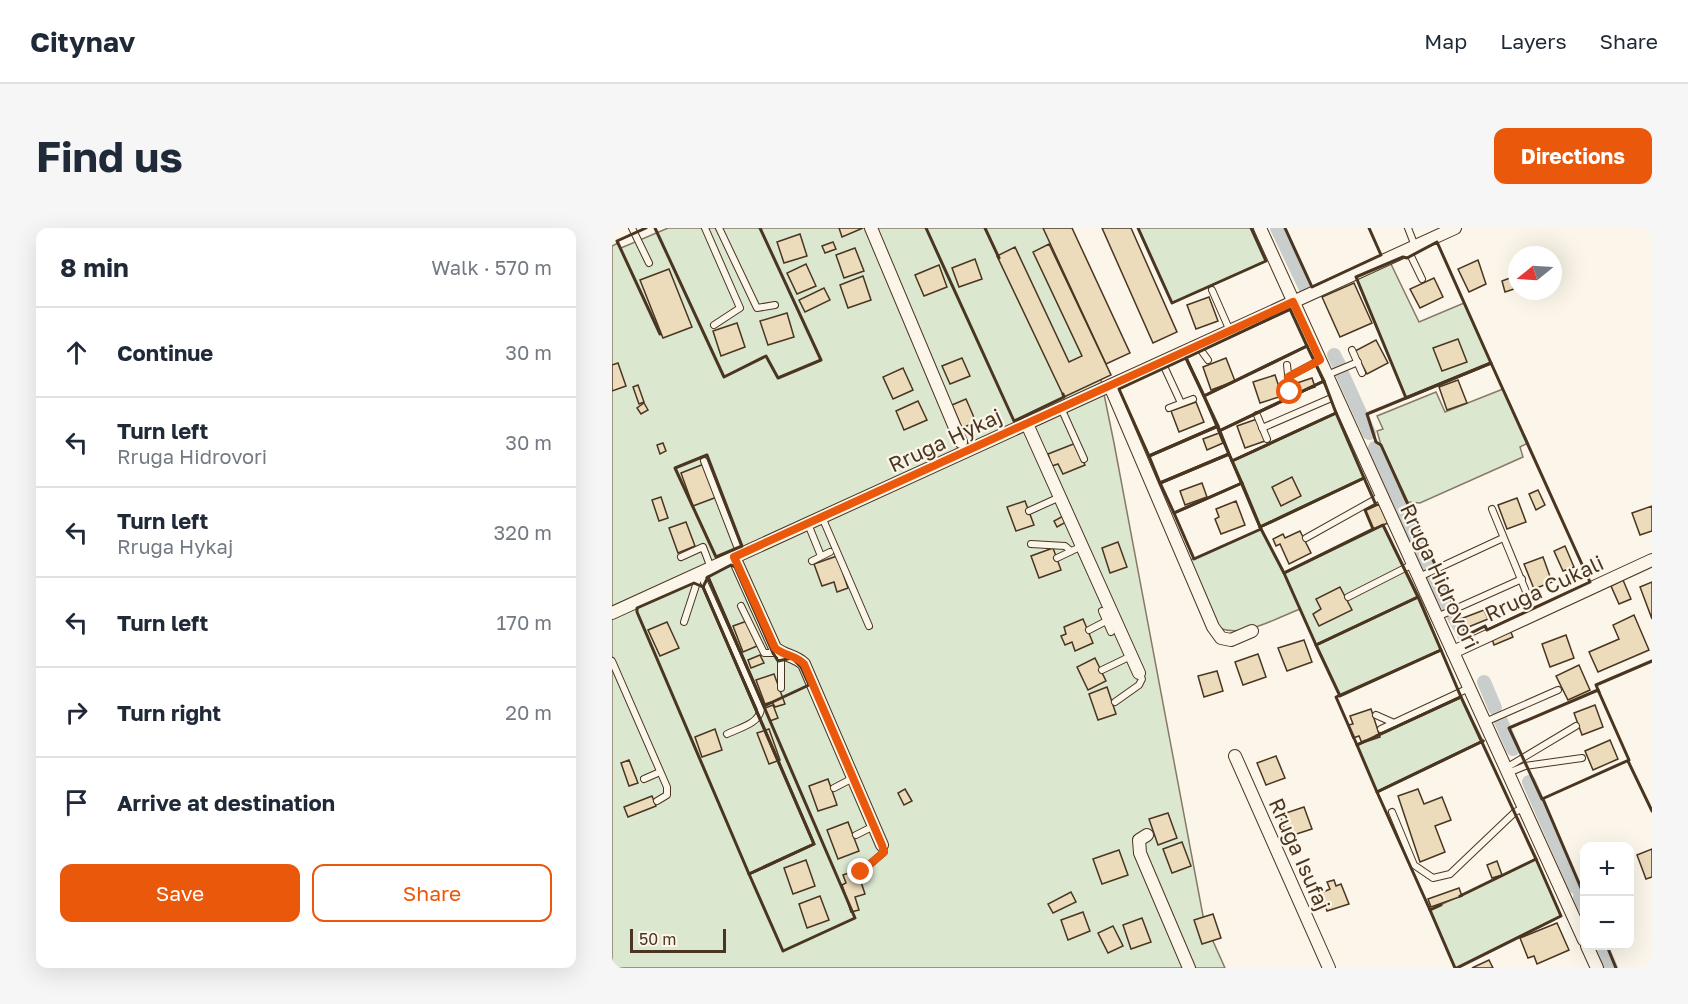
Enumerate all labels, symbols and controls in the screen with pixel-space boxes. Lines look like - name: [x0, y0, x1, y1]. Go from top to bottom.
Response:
- text: Citynav: [30, 25, 135, 58]
- text: Map: [1424, 28, 1467, 54]
- text: Layers: [1500, 28, 1567, 54]
- text: Share: [1600, 28, 1658, 54]
- button: Directions: [1494, 128, 1652, 184]
- text: Find us: [36, 131, 183, 181]
- north arrow: [1508, 246, 1562, 300]
- text: 8 min: [60, 252, 129, 283]
- text: Walk · 570 m: [431, 255, 552, 279]
- icon: ahead: [60, 336, 93, 369]
- text: Continue: [117, 339, 213, 366]
- text: 30 m: [505, 340, 552, 364]
- route start: [1276, 378, 1302, 404]
- street label: Rruga Hykaj: [884, 402, 1006, 478]
- text: Turn left: [117, 417, 208, 444]
- icon: left: [60, 426, 93, 459]
- text: 30 m: [505, 430, 552, 454]
- text: Rruga Hidrovori: [117, 444, 267, 468]
- street label: Rruga Hidrovori: [1395, 499, 1485, 653]
- text: Turn left: [117, 507, 208, 534]
- icon: left: [60, 516, 93, 549]
- text: 320 m: [494, 520, 552, 544]
- text: Rruga Hykaj: [117, 534, 233, 558]
- street label: Rruga Cukali: [1480, 549, 1608, 627]
- icon: left: [60, 606, 93, 639]
- text: Turn left: [117, 609, 208, 636]
- text: 170 m: [497, 610, 552, 634]
- icon: right: [60, 696, 93, 729]
- text: Turn right: [117, 699, 221, 726]
- text: 20 m: [505, 700, 552, 724]
- icon: arrive: [60, 786, 93, 819]
- text: Arrive at destination: [117, 789, 335, 816]
- street label: Rruga Isufaj: [1264, 794, 1336, 914]
- map controls: [1580, 842, 1634, 950]
- button: +: [1580, 842, 1634, 896]
- route end: [847, 858, 873, 884]
- button: Save: [60, 864, 300, 922]
- button: Share: [312, 864, 552, 922]
- button: −: [1580, 896, 1634, 950]
- scale bar: [630, 926, 726, 954]
- text: 50 m: [639, 929, 676, 949]

